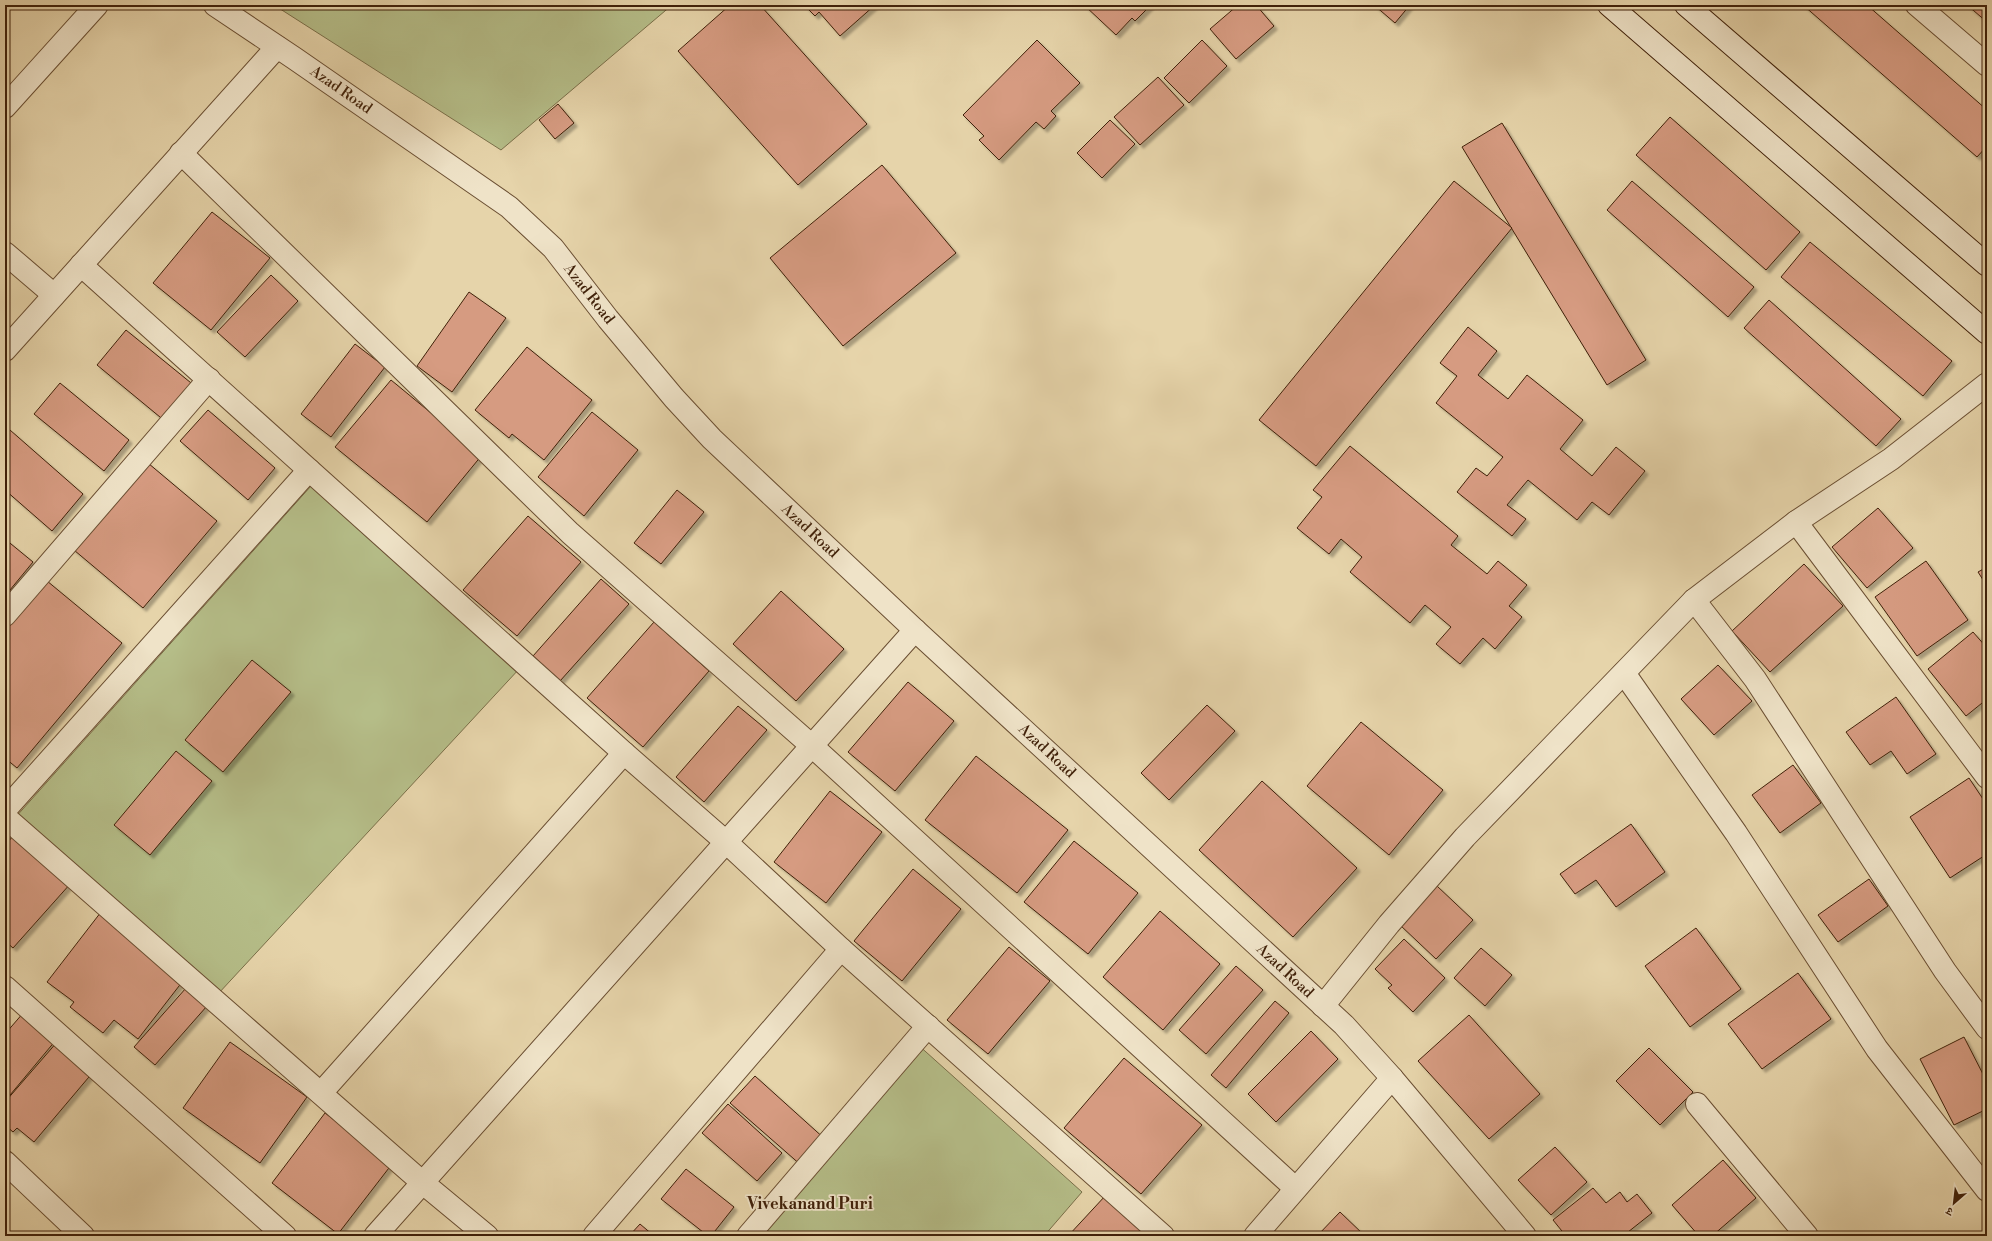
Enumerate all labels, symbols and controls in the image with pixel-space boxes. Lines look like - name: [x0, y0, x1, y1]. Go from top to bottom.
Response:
- street label: Azad Road: [305, 61, 376, 119]
- street label: Azad Road: [559, 259, 619, 328]
- street label: Azad Road: [777, 499, 843, 563]
- street label: Azad Road: [1014, 719, 1080, 783]
- street label: Azad Road: [1252, 939, 1318, 1003]
- north arrow: [1934, 1183, 1974, 1223]
- district label: Vivekanand Puri: [746, 1194, 873, 1214]
- text: उ: [1943, 1203, 1956, 1219]

